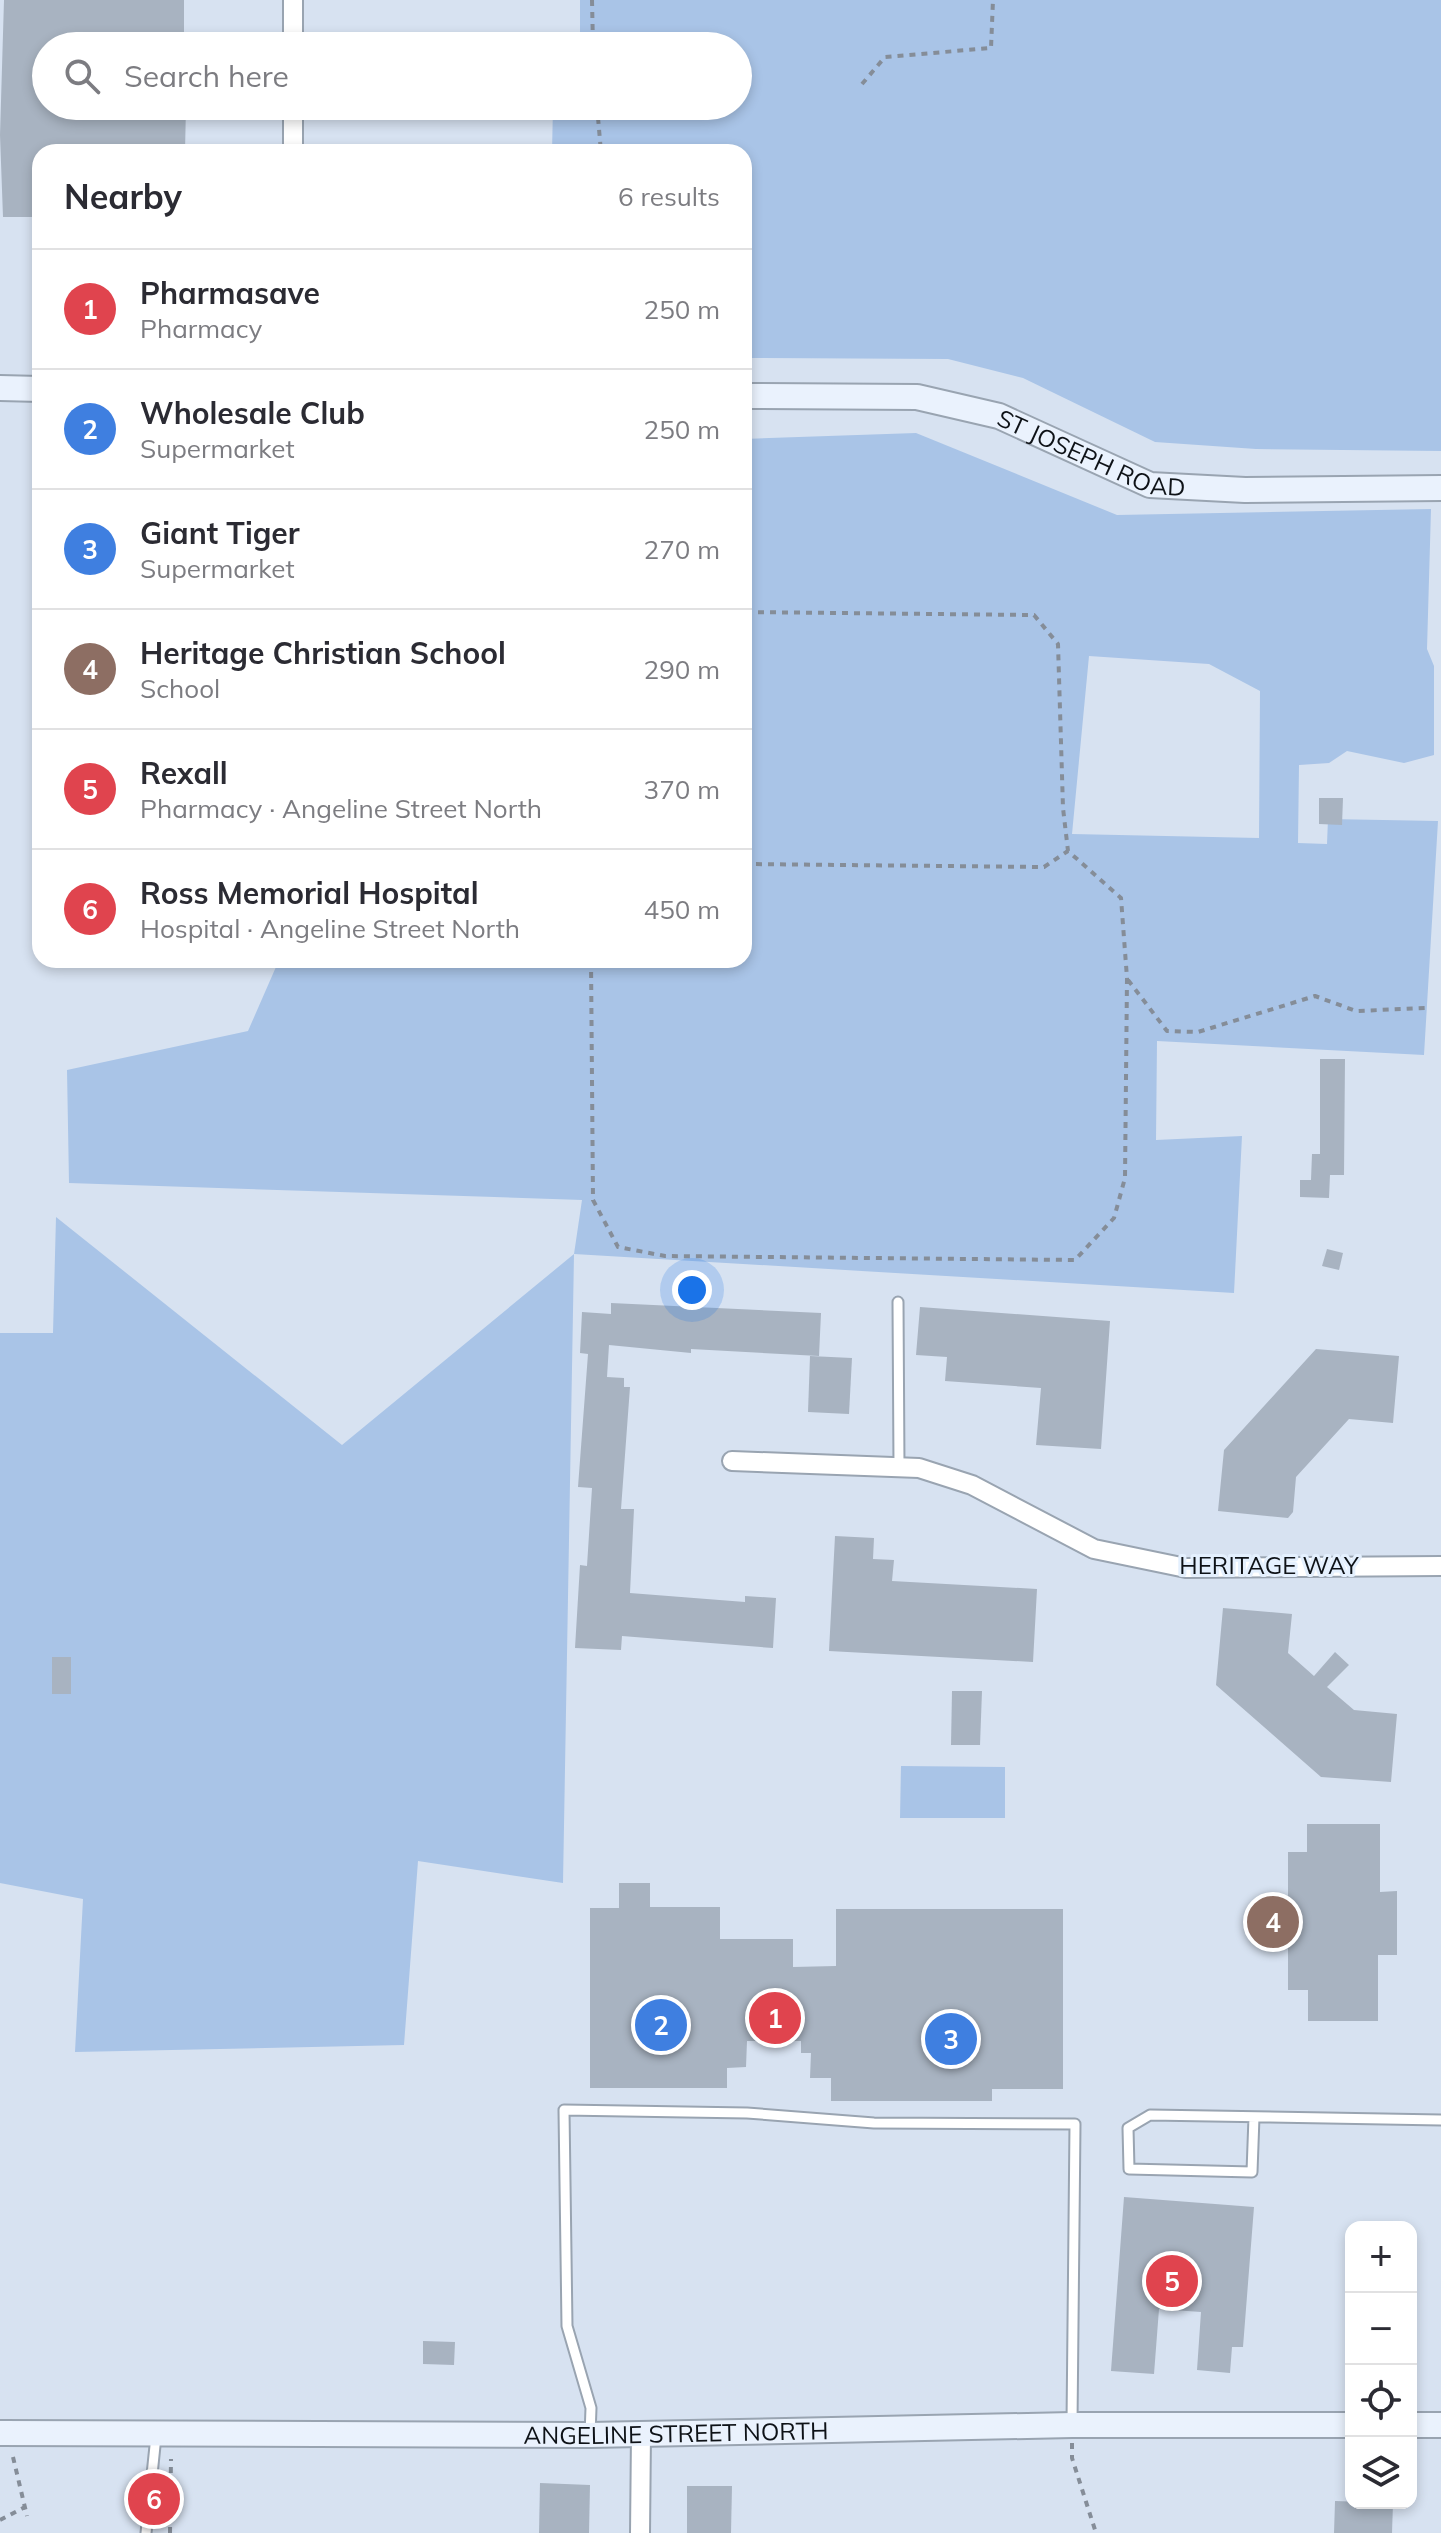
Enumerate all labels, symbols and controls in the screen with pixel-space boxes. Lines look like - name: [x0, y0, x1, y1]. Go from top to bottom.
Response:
- search box: [32, 32, 752, 120]
- icon: search: [60, 54, 104, 98]
- text: Search here: [124, 57, 289, 95]
- text: Nearby: [64, 175, 182, 218]
- text: 6 results: [618, 180, 720, 213]
- text: Pharmasave: [140, 274, 320, 312]
- text: 1: [82, 293, 98, 326]
- text: 250 m: [644, 293, 720, 326]
- text: Pharmacy: [140, 312, 262, 345]
- text: Wholesale Club: [140, 394, 365, 432]
- street label: ST JOSEPH ROAD: [993, 402, 1186, 502]
- text: 2: [82, 413, 98, 446]
- text: 250 m: [644, 413, 720, 446]
- text: Supermarket: [140, 432, 295, 465]
- text: Giant Tiger: [140, 514, 300, 552]
- text: 3: [82, 533, 98, 566]
- text: 270 m: [644, 533, 720, 566]
- text: Supermarket: [140, 552, 295, 585]
- text: Heritage Christian School: [140, 634, 506, 672]
- text: 4: [82, 653, 98, 686]
- text: 290 m: [644, 653, 720, 686]
- text: School: [140, 672, 220, 705]
- text: Rexall: [140, 754, 228, 792]
- text: 5: [82, 773, 98, 806]
- text: 370 m: [644, 773, 720, 806]
- text: Pharmacy · Angeline Street North: [140, 792, 542, 825]
- text: Ross Memorial Hospital: [140, 874, 479, 912]
- text: 6: [82, 893, 98, 926]
- text: 450 m: [644, 893, 720, 926]
- text: Hospital · Angeline Street North: [140, 912, 520, 945]
- your location: [672, 1270, 712, 1310]
- street label: HERITAGE WAY: [1179, 1550, 1359, 1580]
- pin: 4: [1247, 1892, 1299, 1952]
- pin: 1: [749, 1988, 801, 2048]
- pin: 2: [635, 1995, 687, 2055]
- pin: 3: [925, 2009, 977, 2069]
- map controls: [1345, 2221, 1417, 2509]
- button: +: [1345, 2221, 1417, 2293]
- pin: 5: [1146, 2251, 1198, 2311]
- button: −: [1345, 2293, 1417, 2365]
- button: locate: [1345, 2365, 1417, 2437]
- street label: ANGELINE STREET NORTH: [524, 2415, 829, 2450]
- button: layers: [1345, 2437, 1417, 2509]
- pin: 6: [128, 2469, 180, 2529]

